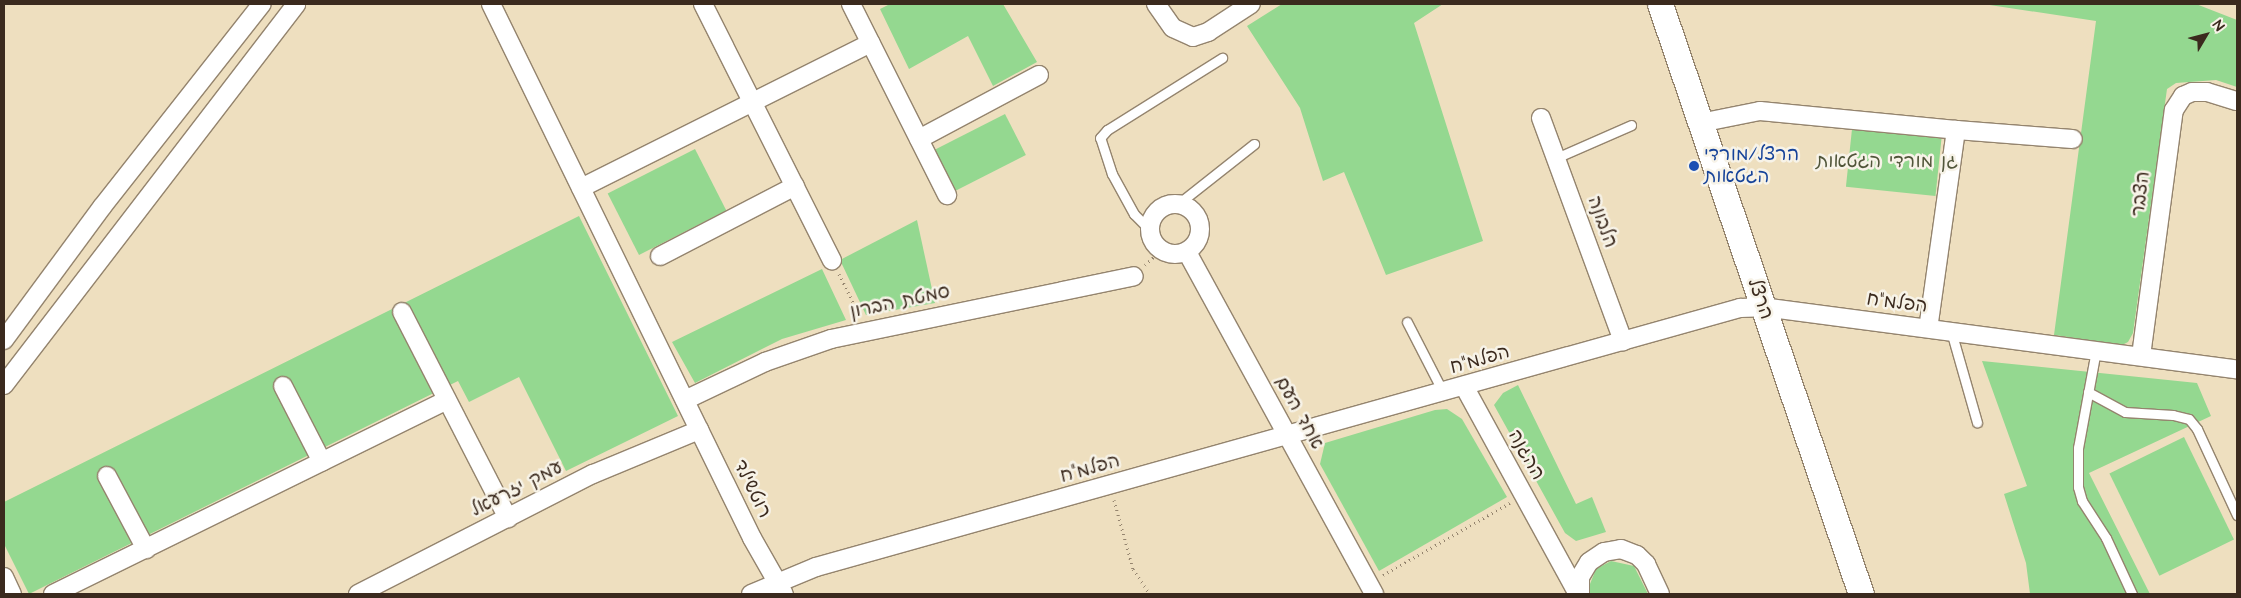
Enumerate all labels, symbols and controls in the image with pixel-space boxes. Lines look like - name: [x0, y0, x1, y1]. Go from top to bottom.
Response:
- north arrow: [2181, 10, 2231, 60]
- text: N: [2207, 16, 2229, 35]
- place label: הרצל/מורדי הגטאות: [1704, 144, 1799, 188]
- park label: גן מורדי הגטאות: [1816, 151, 1958, 173]
- marker: הרצל/מורדי הגטאות: [1688, 160, 1700, 172]
- street label: הצבר: [2127, 170, 2155, 218]
- street label: הלבונה: [1582, 193, 1622, 251]
- street label: הרצל: [1742, 275, 1778, 323]
- street label: סמטת הברון: [848, 280, 952, 324]
- street label: הפלמ"ח: [1865, 288, 1929, 318]
- street label: הפלמ"ח: [1448, 341, 1512, 379]
- street label: אחד העם: [1270, 373, 1328, 453]
- street label: ההגנה: [1503, 426, 1549, 484]
- street label: הפלמ"ח: [1058, 450, 1122, 488]
- street label: עמק יזרעאל: [467, 456, 567, 522]
- street label: רוטשילד: [728, 456, 776, 522]

